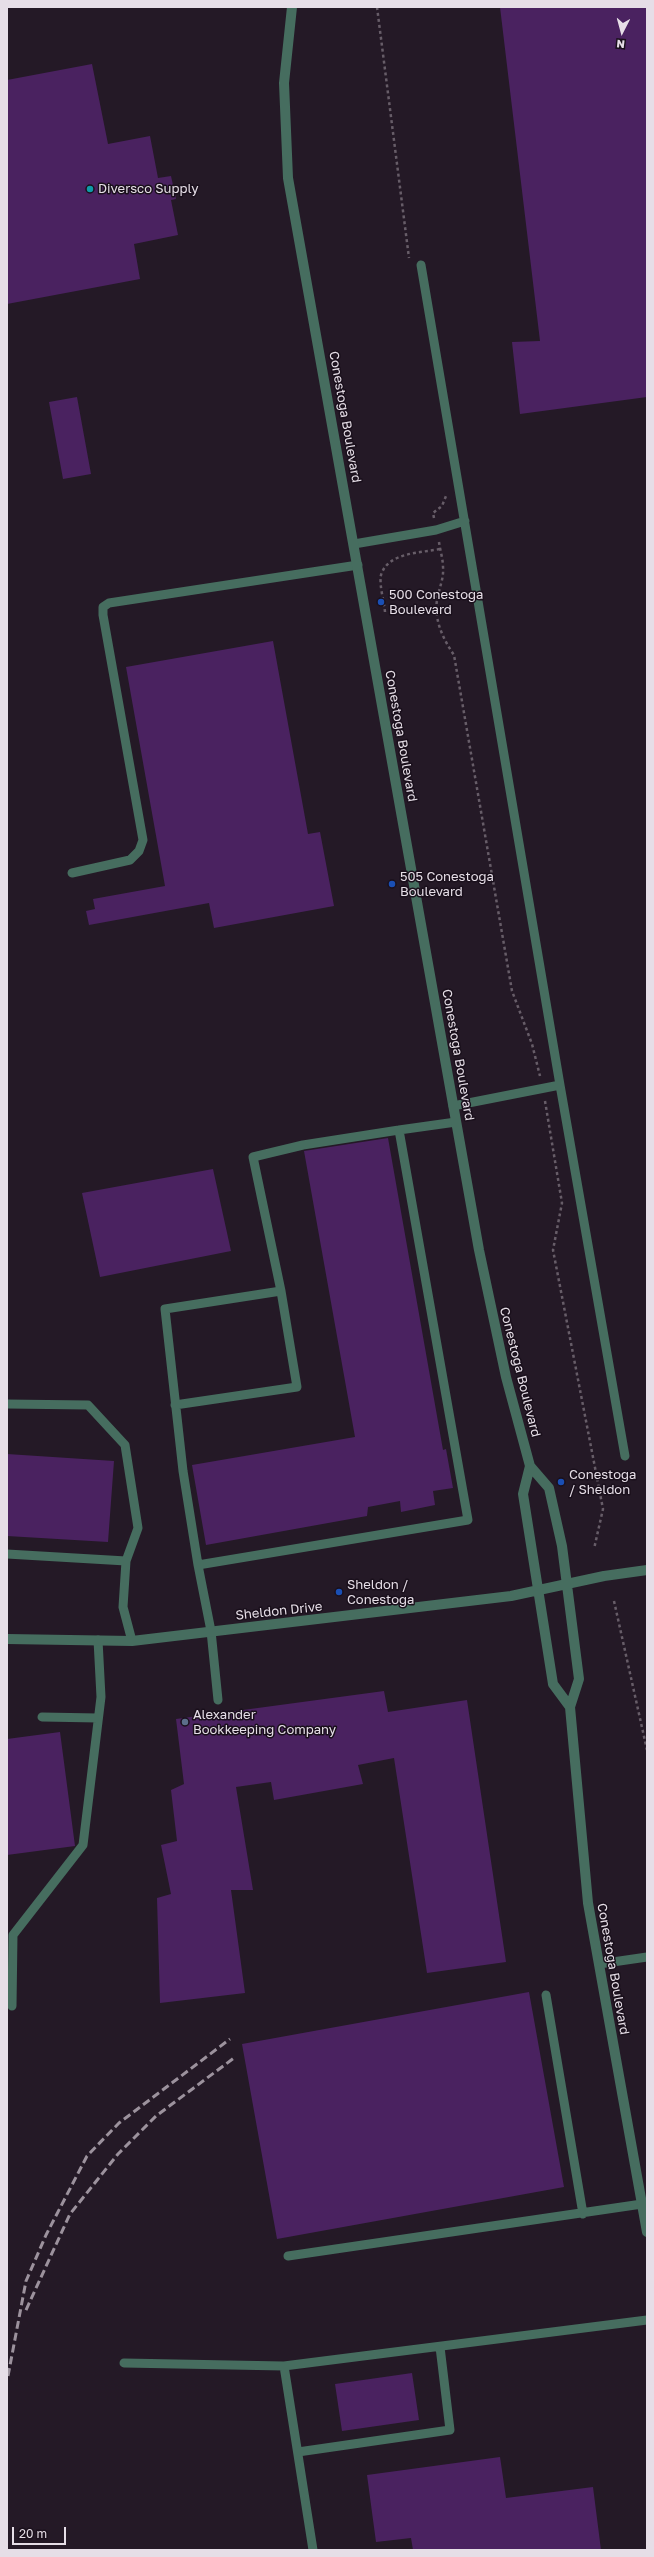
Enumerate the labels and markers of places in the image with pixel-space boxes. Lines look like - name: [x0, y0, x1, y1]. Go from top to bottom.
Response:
- place label: Diversco Supply: [98, 181, 199, 197]
- marker: Diversco Supply: [85, 184, 95, 194]
- place label: 500 Conestoga Boulevard: [389, 587, 483, 618]
- marker: 500 Conestoga Boulevard: [376, 597, 386, 607]
- place label: 505 Conestoga Boulevard: [400, 869, 494, 900]
- marker: 505 Conestoga Boulevard: [387, 879, 397, 889]
- place label: Conestoga / Sheldon: [569, 1467, 636, 1498]
- marker: Conestoga / Sheldon: [556, 1477, 566, 1487]
- place label: Sheldon / Conestoga: [347, 1577, 414, 1608]
- marker: Sheldon / Conestoga: [334, 1587, 344, 1597]
- place label: Alexander Bookkeeping Company: [193, 1707, 336, 1738]
- marker: Alexander Bookkeeping Company: [180, 1717, 190, 1727]

